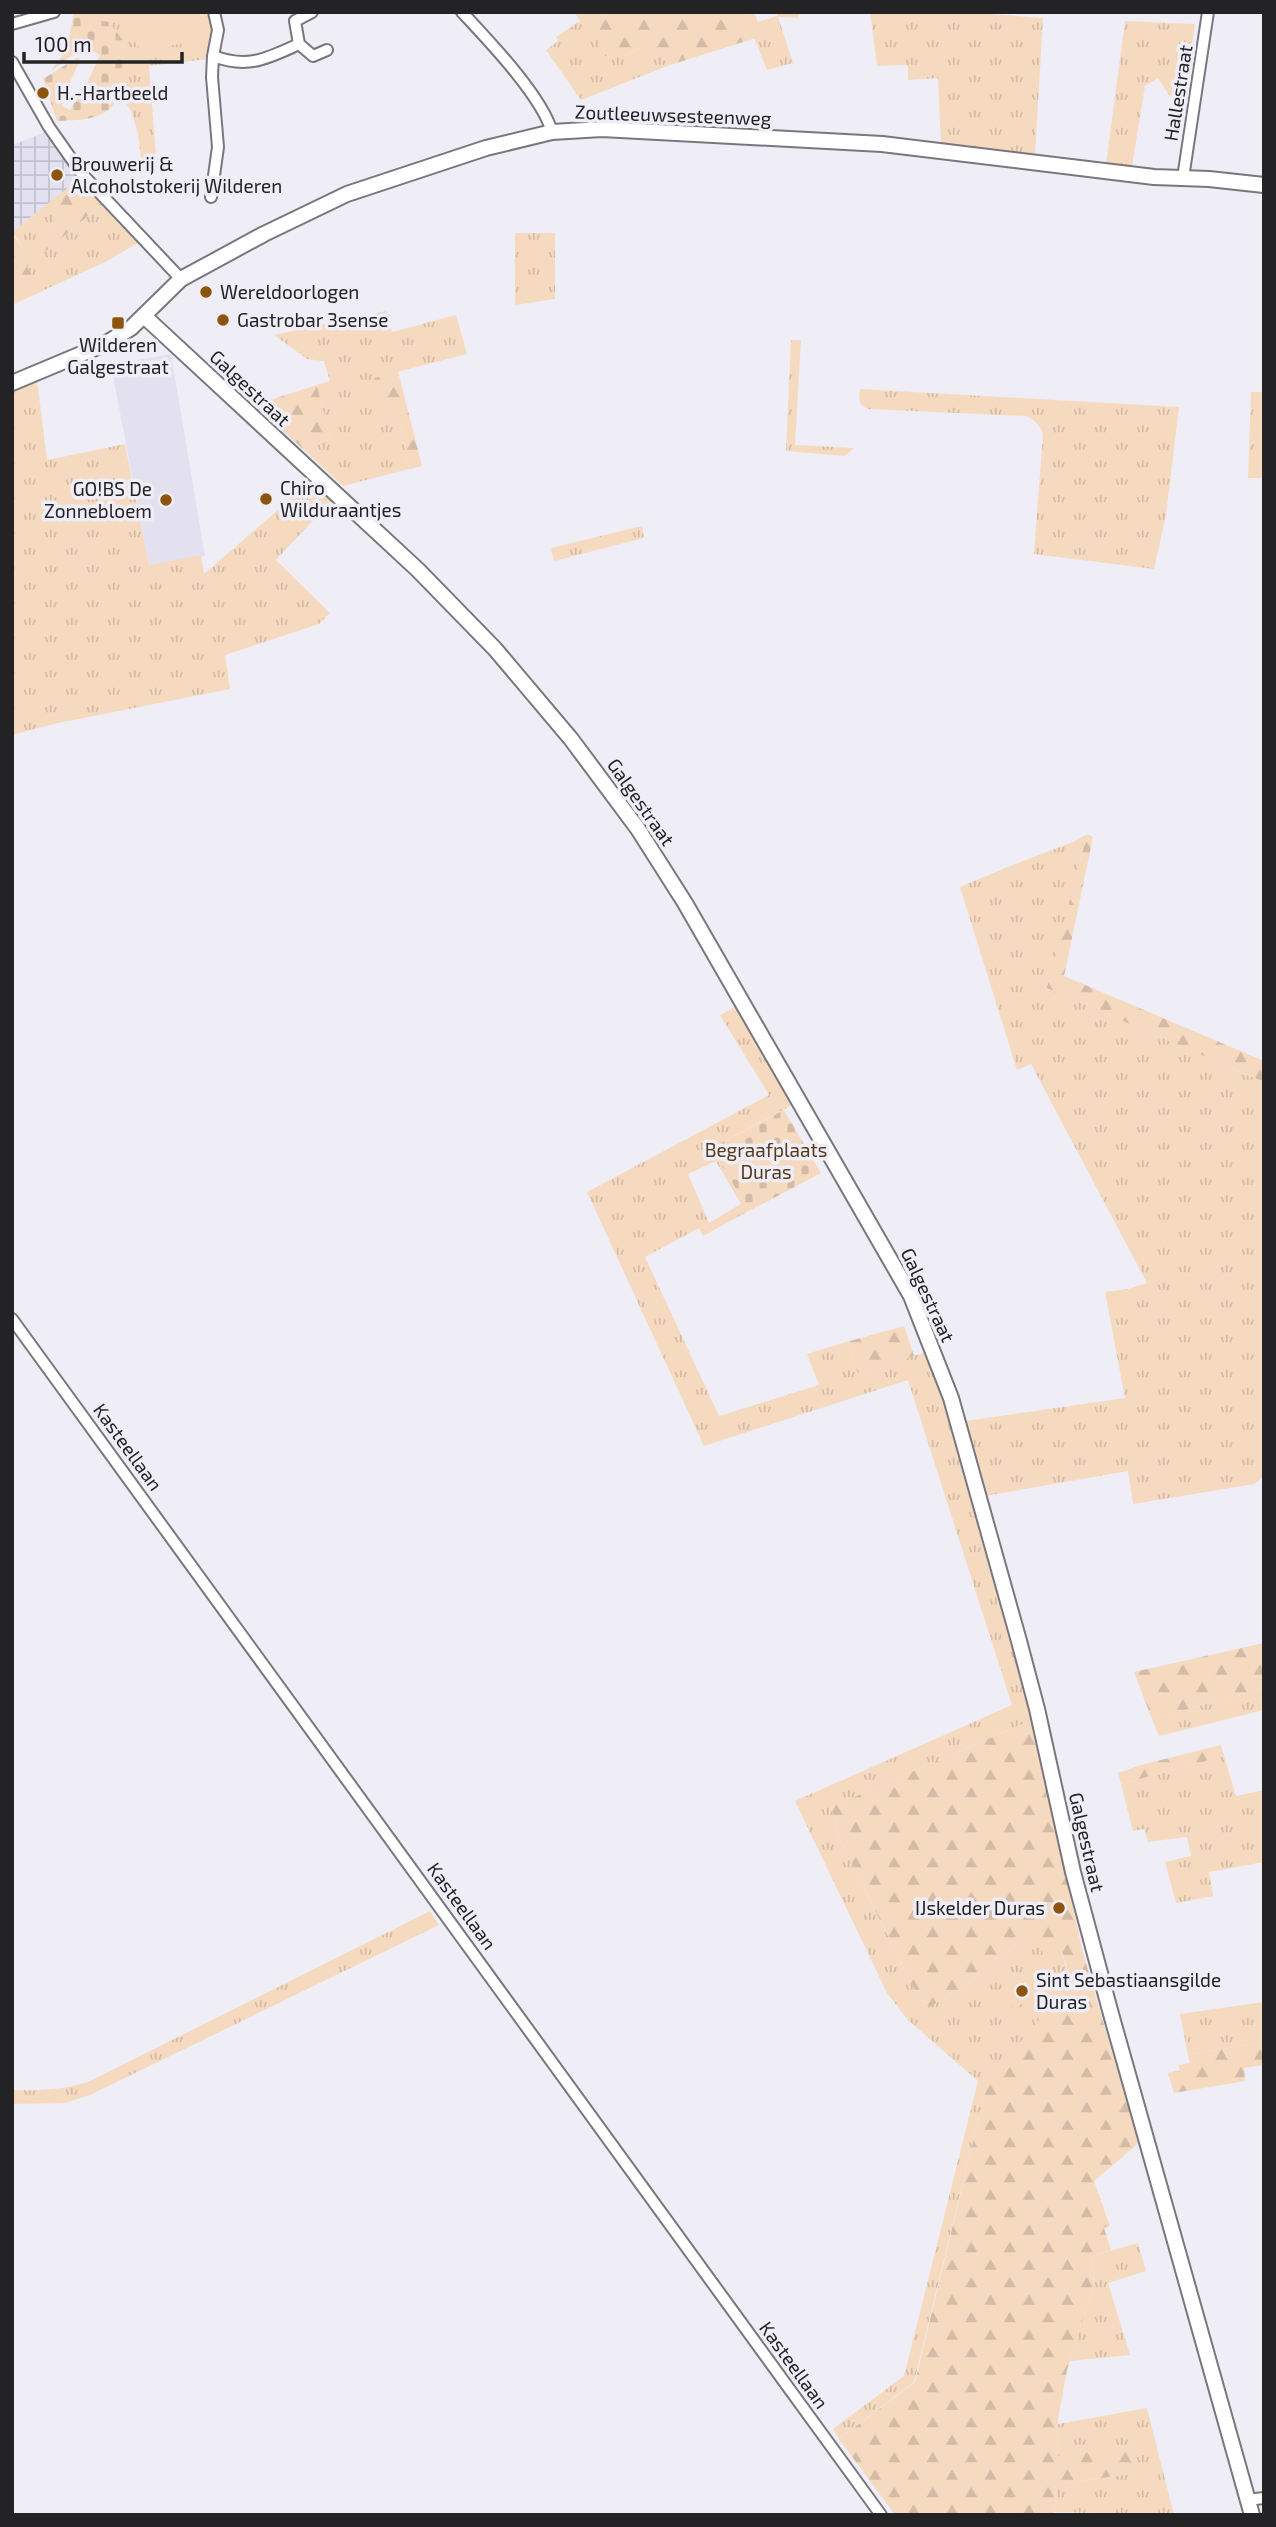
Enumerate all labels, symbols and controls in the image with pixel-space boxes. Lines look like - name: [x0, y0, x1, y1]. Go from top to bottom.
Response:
- scale bar: [24, 21, 182, 65]
- text: 100 m: [35, 31, 92, 56]
- street label: Hallestraat: [1159, 43, 1196, 143]
- place label: H.-Hartbeeld: [57, 81, 168, 104]
- marker: H.-Hartbeeld: [35, 85, 51, 101]
- street label: Zoutleeuwsesteenweg: [574, 100, 772, 129]
- place label: Brouwerij & Alcoholstokerij Wilderen: [71, 152, 282, 197]
- marker: Brouwerij & Alcoholstokerij Wilderen: [49, 167, 65, 183]
- place label: Wereldoorlogen: [220, 280, 359, 303]
- marker: Wereldoorlogen: [198, 284, 214, 300]
- place label: Gastrobar 3sense: [237, 308, 388, 331]
- marker: Gastrobar 3sense: [215, 312, 231, 328]
- marker: Wilderen Galgestraat: [110, 315, 126, 331]
- place label: Wilderen Galgestraat: [67, 333, 169, 378]
- street label: Galgestraat: [205, 345, 295, 431]
- place label: Chiro Wilduraantjes: [280, 476, 401, 521]
- place label: GO!BS De Zonnebloem: [44, 477, 152, 522]
- marker: Chiro Wilduraantjes: [258, 491, 274, 507]
- marker: GO!BS De Zonnebloem: [158, 492, 174, 508]
- street label: Galgestraat: [603, 754, 680, 850]
- park label: Begraafplaats Duras: [705, 1138, 827, 1183]
- street label: Galgestraat: [897, 1244, 960, 1346]
- street label: Kasteellaan: [89, 1399, 168, 1495]
- street label: Galgestraat: [1065, 1790, 1110, 1894]
- street label: Kasteellaan: [423, 1858, 502, 1954]
- place label: IJskelder Duras: [915, 1896, 1045, 1919]
- marker: IJskelder Duras: [1051, 1900, 1067, 1916]
- place label: Sint Sebastiaansgilde Duras: [1036, 1968, 1221, 2013]
- marker: Sint Sebastiaansgilde Duras: [1014, 1983, 1030, 1999]
- street label: Kasteellaan: [755, 2317, 834, 2413]

